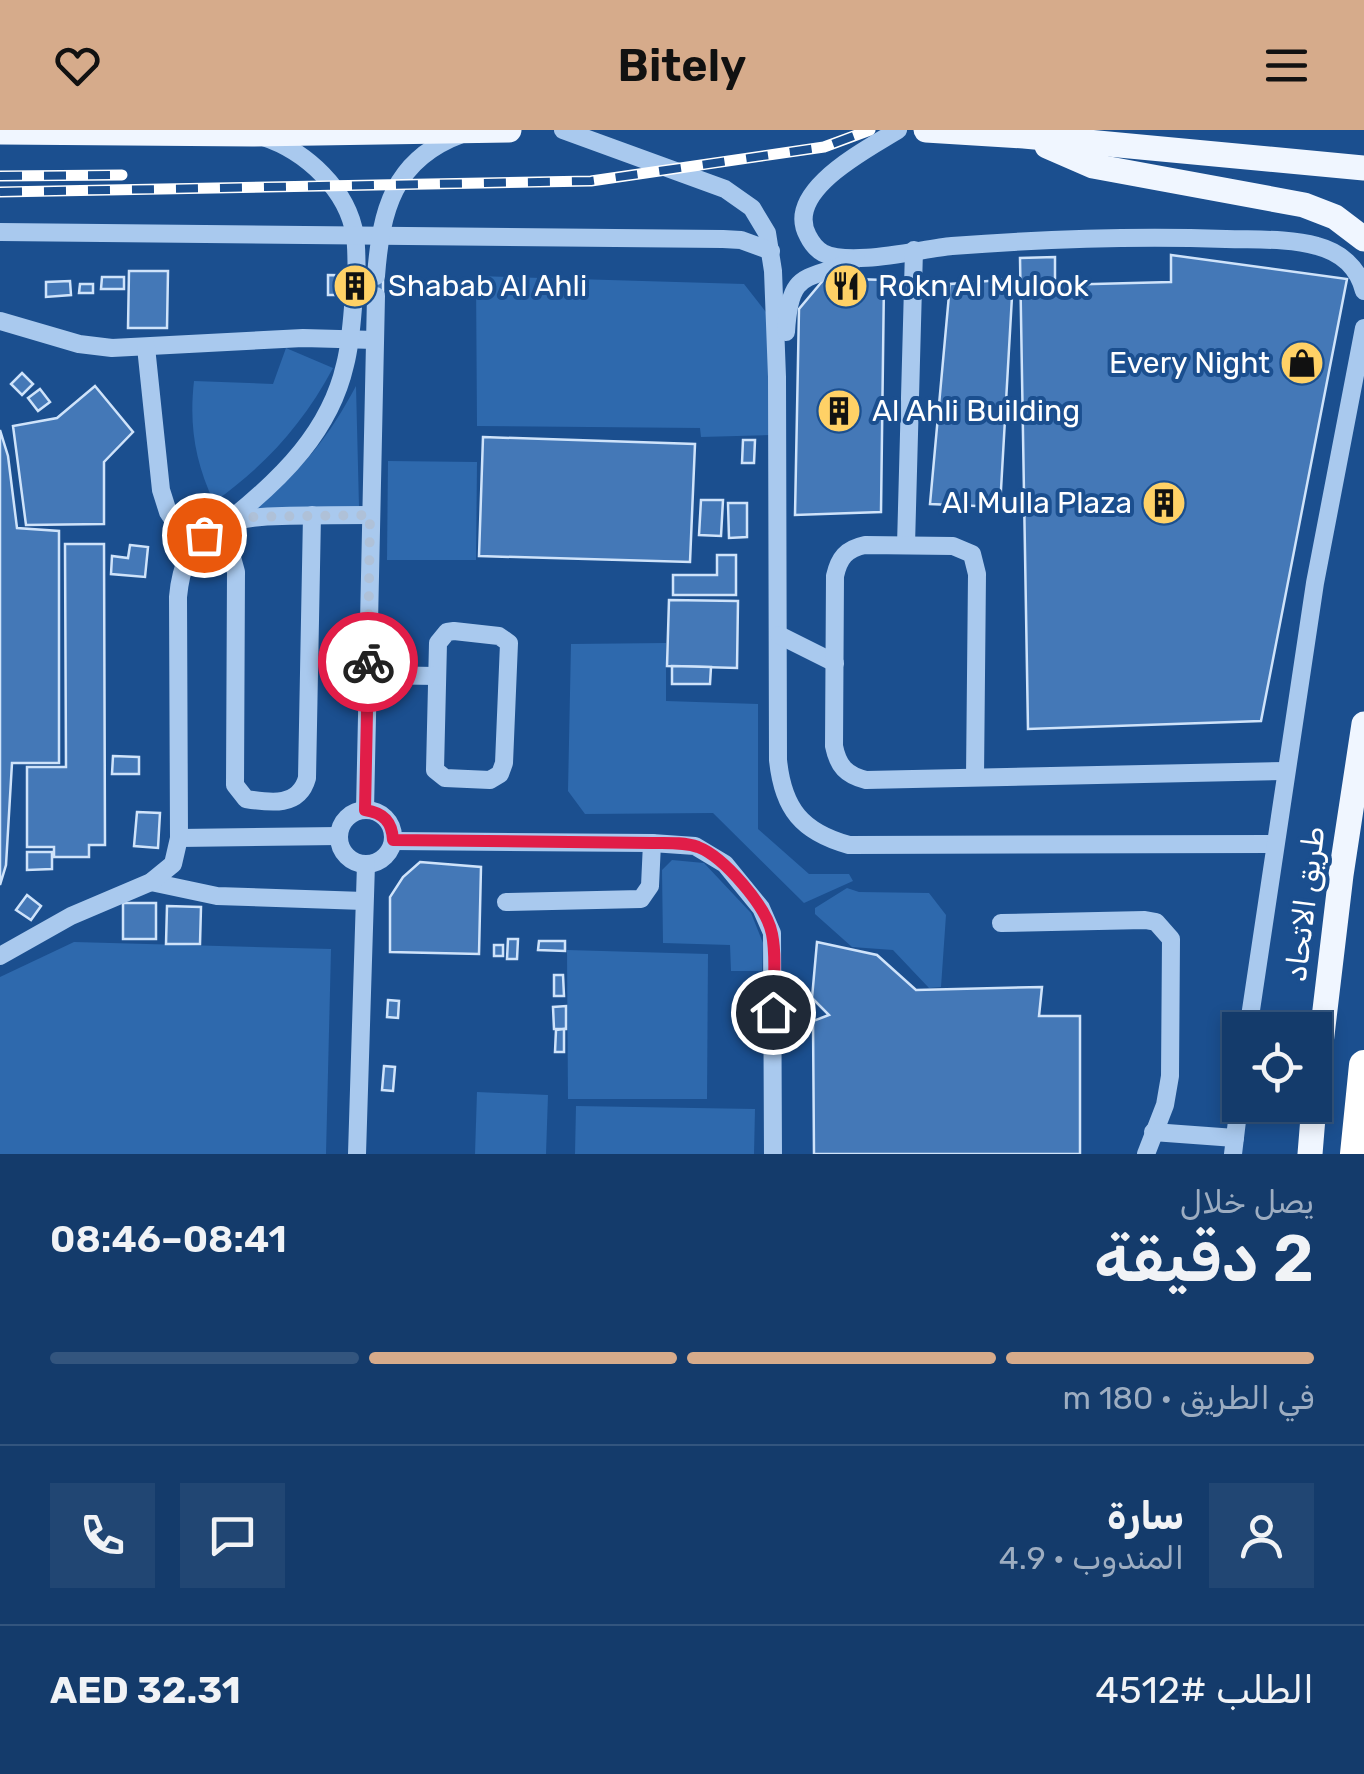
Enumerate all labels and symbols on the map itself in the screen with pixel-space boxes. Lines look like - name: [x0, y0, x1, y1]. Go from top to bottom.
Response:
- building icon: Shabab Al Ahli: [332, 263, 378, 309]
- restaurant icon: Rokn Al Mulook: [823, 263, 869, 309]
- place label: Shabab Al Ahli: [388, 268, 587, 304]
- place label: Rokn Al Mulook: [878, 268, 1089, 304]
- shop icon: Every Night: [1279, 340, 1325, 386]
- place label: Every Night: [1109, 345, 1270, 381]
- building icon: Al Ahli Building: [816, 388, 862, 434]
- place label: Al Ahli Building: [872, 393, 1080, 429]
- building icon: Al Mulla Plaza: [1141, 480, 1187, 526]
- place label: Al Mulla Plaza: [942, 485, 1132, 521]
- pin: [162, 493, 247, 578]
- courier: [318, 612, 418, 712]
- street label: طريق الاتحاد: [1278, 824, 1332, 984]
- pin: [731, 970, 816, 1055]

